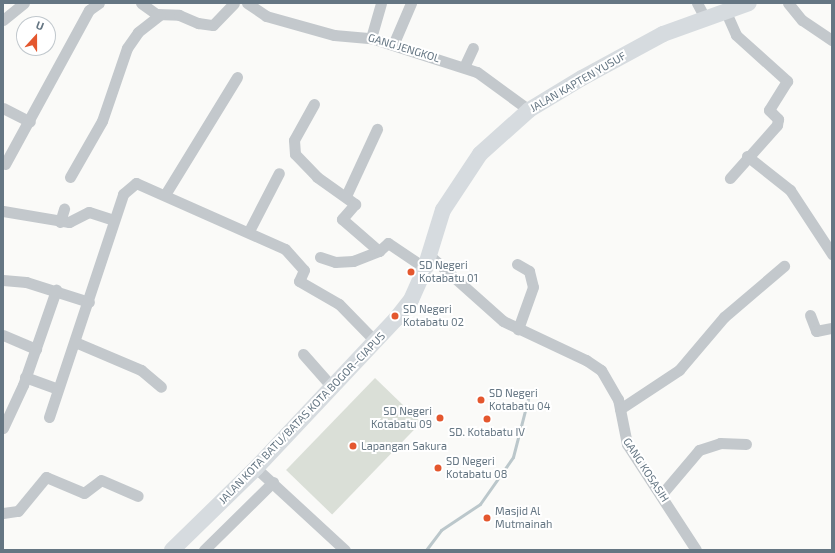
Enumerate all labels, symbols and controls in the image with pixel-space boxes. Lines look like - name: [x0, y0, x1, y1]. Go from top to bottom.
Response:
- north arrow: [16, 16, 56, 56]
- text: U: [34, 18, 46, 33]
- street label: GANG JENGKOL: [366, 31, 442, 65]
- street label: JALAN KAPTEN YUSUF: [528, 49, 628, 115]
- place label: SD Negeri Kotabatu 01: [419, 259, 478, 285]
- marker: SD Negeri Kotabatu 01: [406, 267, 416, 277]
- place label: SD Negeri Kotabatu 02: [403, 303, 464, 329]
- marker: SD Negeri Kotabatu 02: [390, 311, 400, 321]
- street label: JALAN KOTA BATU/BATAS KOTA BOGOR–CIAPUS: [216, 329, 388, 507]
- place label: SD Negeri Kotabatu 04: [489, 387, 550, 413]
- marker: SD Negeri Kotabatu 04: [476, 395, 486, 405]
- place label: SD Negeri Kotabatu 09: [371, 405, 432, 431]
- marker: SD Negeri Kotabatu 09: [435, 413, 445, 423]
- marker: SD. Kotabatu IV: [482, 414, 492, 424]
- place label: SD. Kotabatu IV: [449, 425, 525, 439]
- street label: GANG KOSASIH: [620, 435, 672, 505]
- place label: Lapangan Sakura: [361, 439, 447, 453]
- marker: Lapangan Sakura: [348, 441, 358, 451]
- place label: SD Negeri Kotabatu 08: [446, 455, 507, 481]
- marker: SD Negeri Kotabatu 08: [433, 463, 443, 473]
- place label: Masjid Al Mutmainah: [495, 505, 552, 531]
- marker: Masjid Al Mutmainah: [482, 513, 492, 523]

